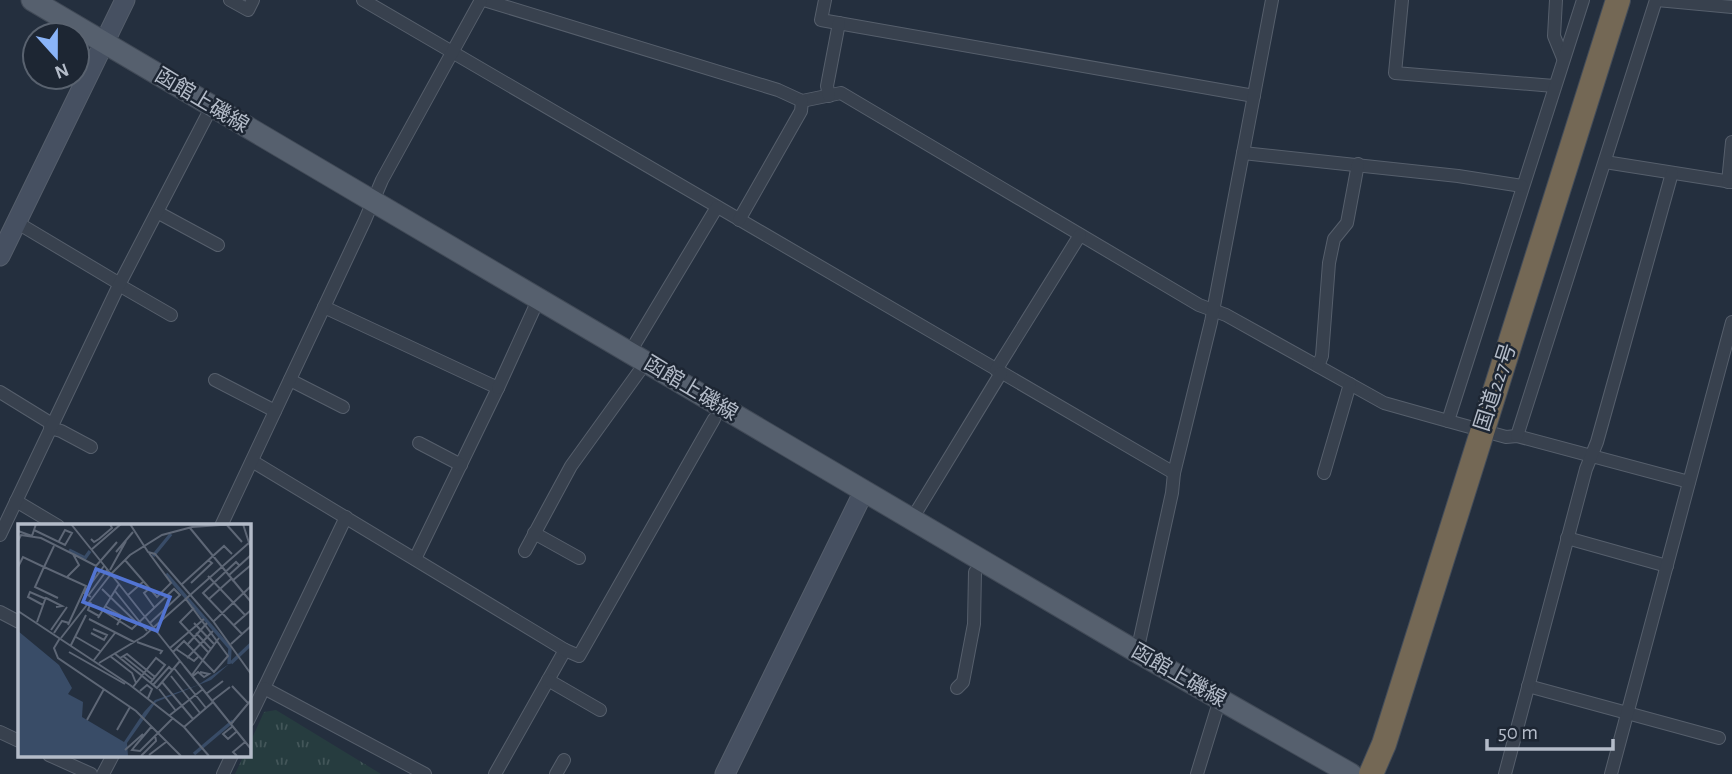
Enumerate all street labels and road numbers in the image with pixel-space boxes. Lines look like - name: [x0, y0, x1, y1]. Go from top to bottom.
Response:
- street label: 函館上磯線: [151, 64, 253, 136]
- street label: 国道227号: [1470, 340, 1520, 434]
- street label: 函館上磯線: [640, 352, 742, 424]
- street label: 函館上磯線: [1128, 639, 1230, 711]

